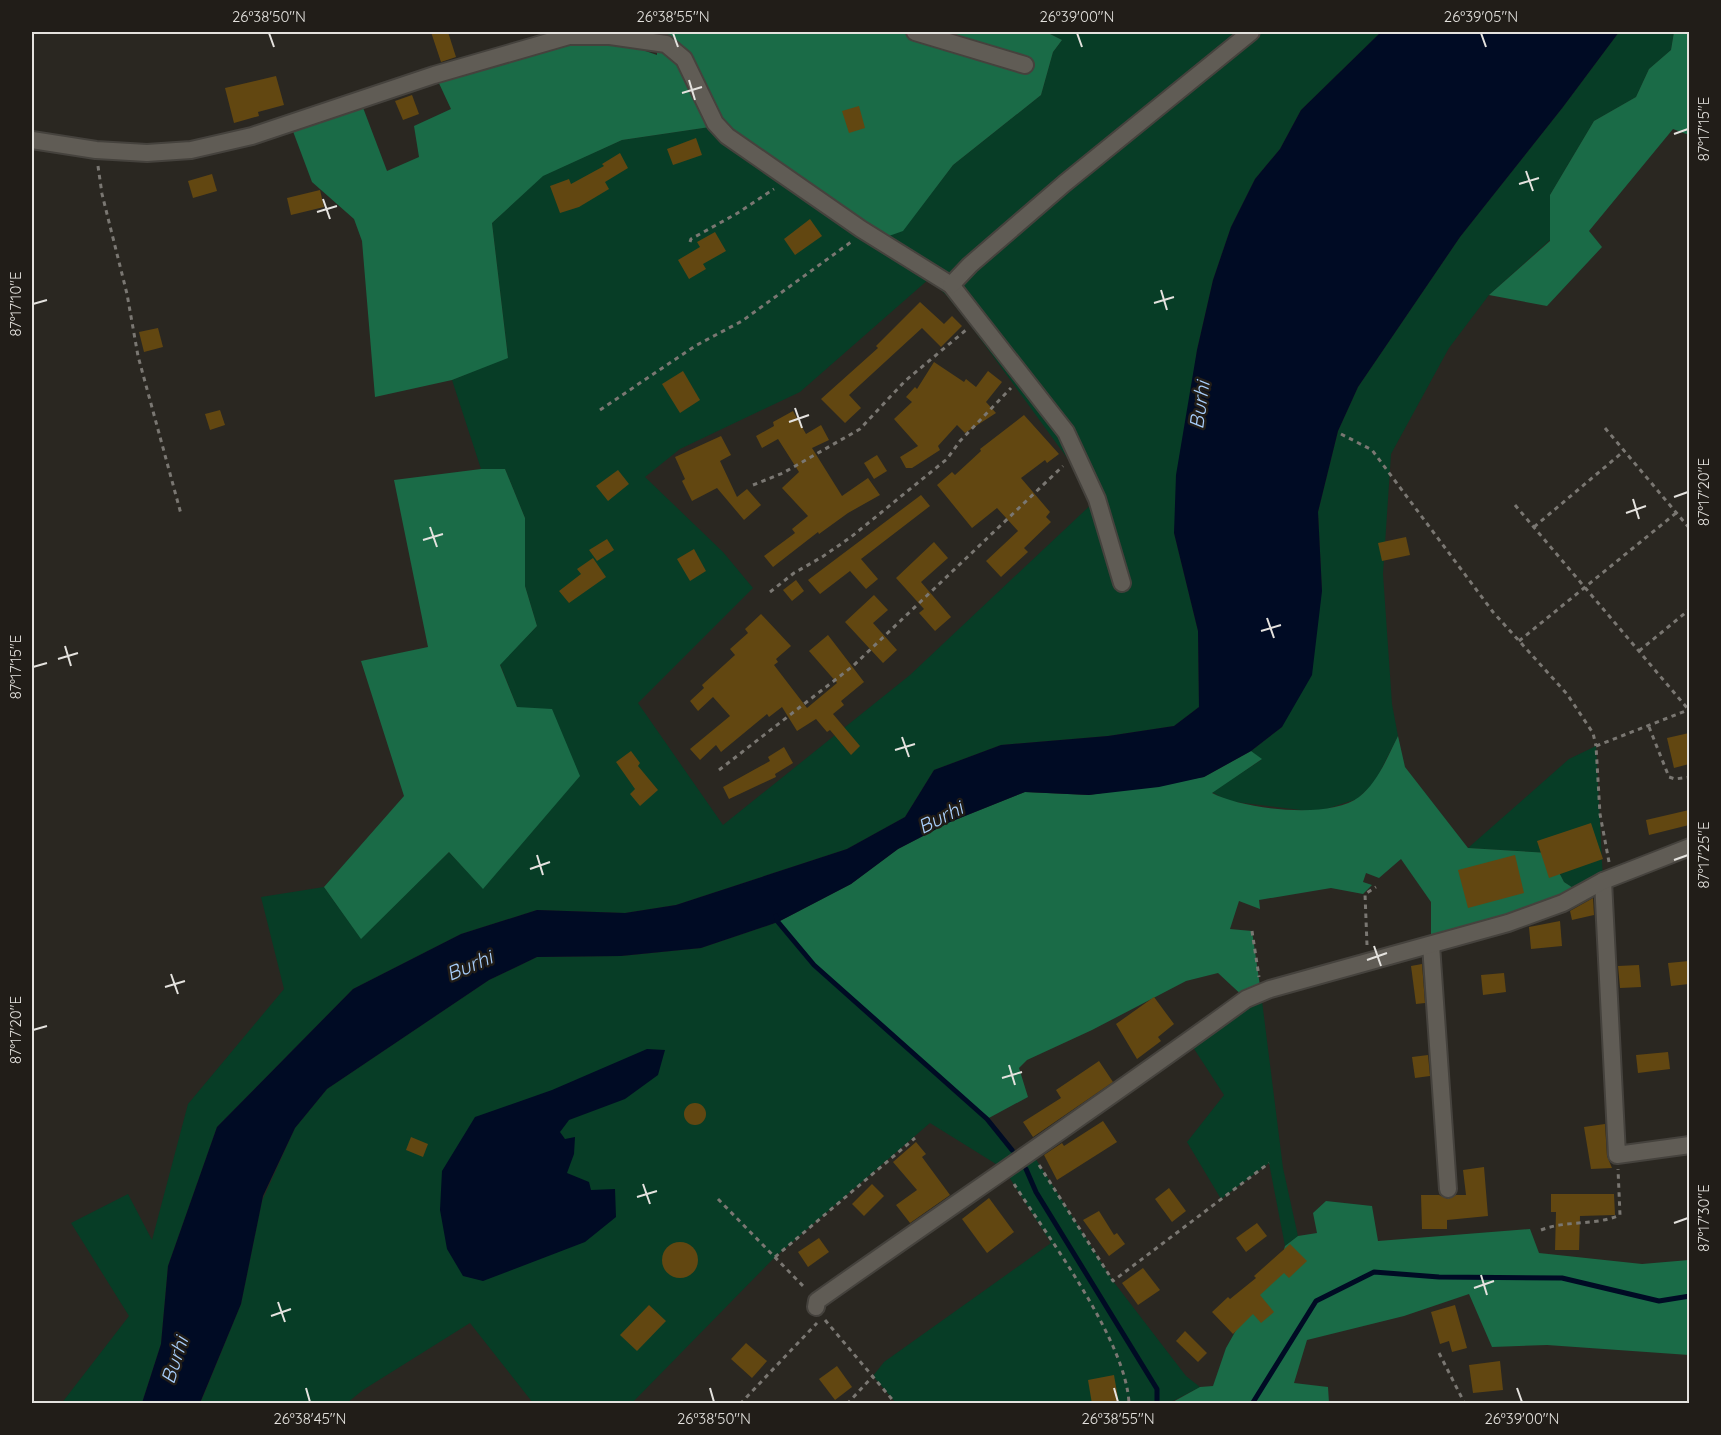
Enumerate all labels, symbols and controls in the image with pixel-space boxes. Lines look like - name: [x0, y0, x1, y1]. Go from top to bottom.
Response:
- text: 26°38'50"N: [232, 7, 306, 26]
- text: 26°38'55"N: [636, 7, 710, 26]
- text: 26°39'00"N: [1039, 7, 1115, 26]
- text: 26°39'05"N: [1444, 7, 1518, 26]
- text: 87°17'15"E: [1694, 97, 1713, 161]
- text: 87°17'10"E: [6, 271, 25, 337]
- water label: Burhi: [1183, 377, 1215, 430]
- text: 87°17'20"E: [1694, 458, 1713, 526]
- text: 87°17'15"E: [6, 635, 25, 699]
- water label: Burhi: [913, 794, 969, 839]
- text: 87°17'25"E: [1694, 821, 1713, 889]
- water label: Burhi: [442, 943, 498, 986]
- text: 87°17'20"E: [6, 996, 25, 1064]
- text: 87°17'30"E: [1694, 1184, 1713, 1252]
- water label: Burhi: [155, 1331, 194, 1387]
- text: 26°38'45"N: [273, 1409, 347, 1428]
- text: 26°38'50"N: [677, 1409, 751, 1428]
- text: 26°38'55"N: [1081, 1409, 1155, 1428]
- text: 26°39'00"N: [1484, 1409, 1560, 1428]

